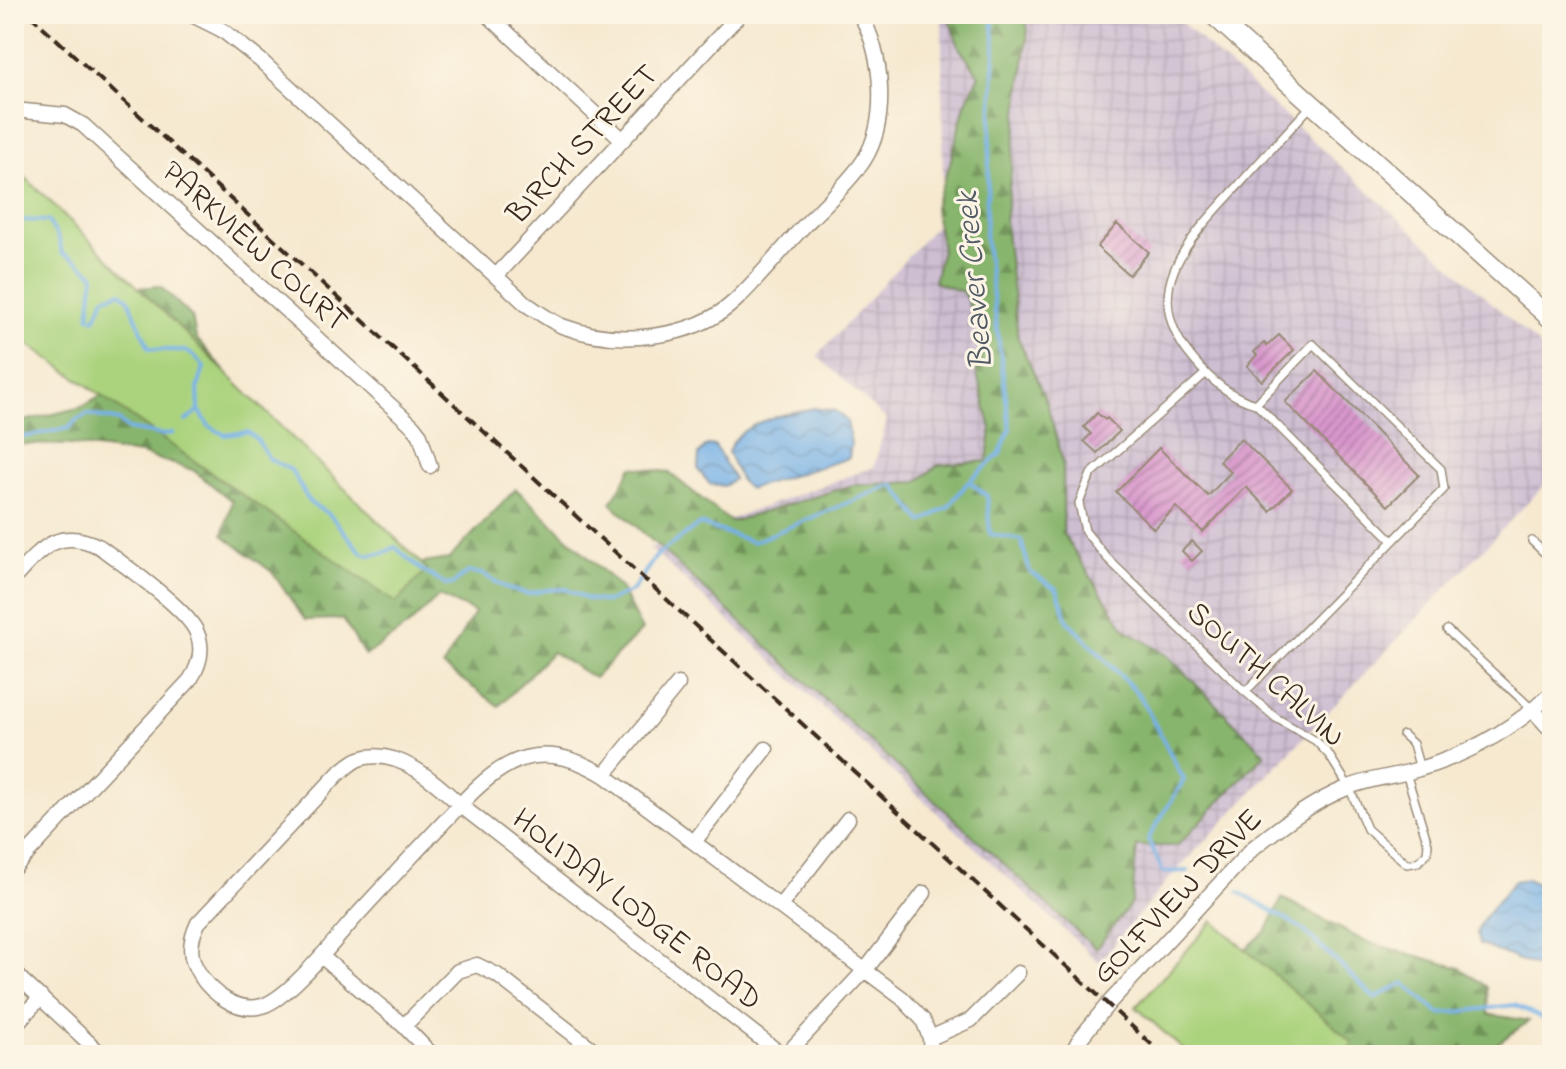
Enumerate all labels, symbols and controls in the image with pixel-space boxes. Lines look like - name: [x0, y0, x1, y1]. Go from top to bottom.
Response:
- street label: BIRCH STREET: [496, 54, 671, 237]
- street label: PARKVIEW COURT: [149, 150, 358, 345]
- water label: Beaver Creek: [943, 187, 1009, 372]
- street label: SOUTH CALVIN: [1175, 591, 1355, 760]
- street label: HOLIDAY LODGE ROAD: [501, 798, 771, 1024]
- street label: GOLFVIEW DRIVE: [1082, 799, 1275, 996]

